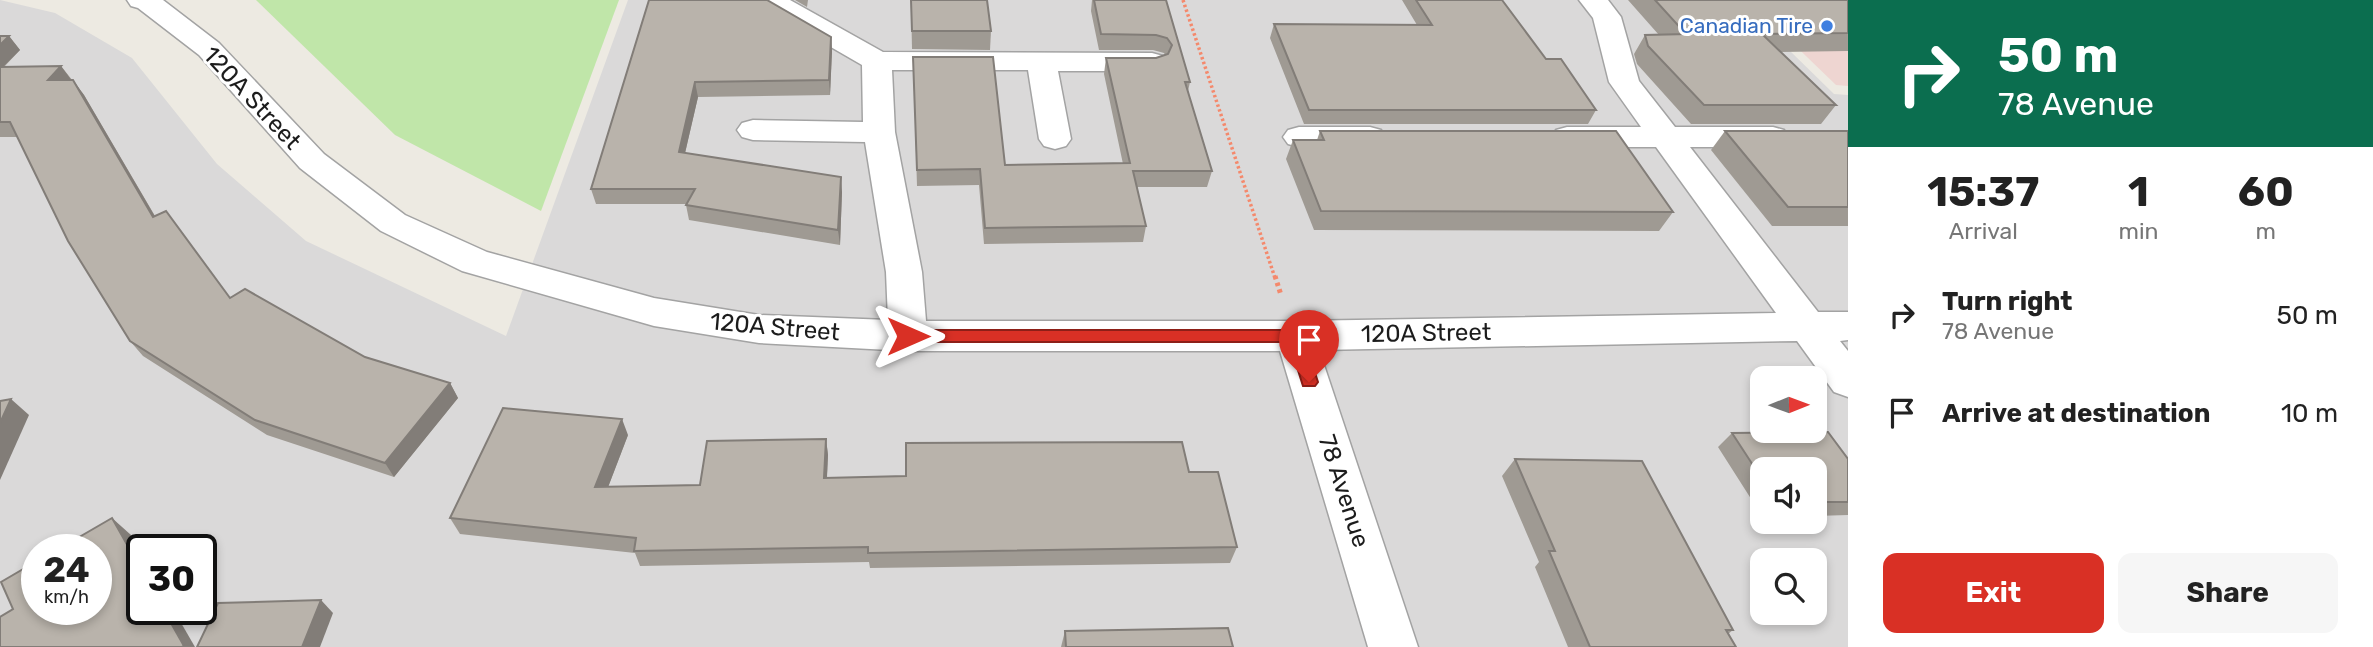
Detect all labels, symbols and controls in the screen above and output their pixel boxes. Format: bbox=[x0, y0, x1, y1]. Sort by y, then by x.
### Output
place label: Canadian Tire bbox=[1680, 13, 1813, 38]
marker: Canadian Tire bbox=[1819, 18, 1835, 34]
text: 50 m bbox=[1998, 26, 2118, 84]
icon: right bbox=[1883, 28, 1974, 119]
street label: 120A Street bbox=[197, 41, 307, 155]
text: 78 Avenue bbox=[1998, 85, 2154, 123]
text: 15:37 bbox=[1927, 167, 2039, 217]
text: 1 bbox=[2128, 167, 2149, 217]
text: 60 bbox=[2238, 167, 2294, 217]
text: Arrival bbox=[1949, 217, 2018, 245]
text: min bbox=[2119, 217, 2159, 245]
text: m bbox=[2256, 217, 2276, 245]
text: Turn right bbox=[1942, 286, 2072, 317]
icon: right bbox=[1883, 296, 1921, 334]
position arrow bbox=[871, 299, 945, 373]
text: 50 m bbox=[2277, 300, 2338, 331]
street label: 120A Street bbox=[709, 307, 841, 347]
pin bbox=[1279, 310, 1339, 382]
text: 78 Avenue bbox=[1942, 317, 2054, 345]
street label: 120A Street bbox=[1361, 318, 1491, 348]
icon: arrive bbox=[1290, 321, 1328, 359]
north arrow bbox=[1750, 366, 1827, 443]
map controls bbox=[1750, 366, 1827, 625]
icon: arrive bbox=[1883, 394, 1921, 432]
text: Arrive at destination bbox=[1942, 398, 2210, 429]
text: 10 m bbox=[2281, 398, 2338, 429]
street label: 78 Avenue bbox=[1313, 431, 1375, 551]
button: sound bbox=[1750, 457, 1827, 534]
speed limit sign: 30 bbox=[126, 534, 217, 625]
button: search bbox=[1750, 548, 1827, 625]
text: 24 bbox=[43, 549, 90, 591]
button: Exit bbox=[1883, 553, 2104, 633]
button: Share bbox=[2118, 553, 2338, 633]
text: km/h bbox=[44, 586, 89, 608]

